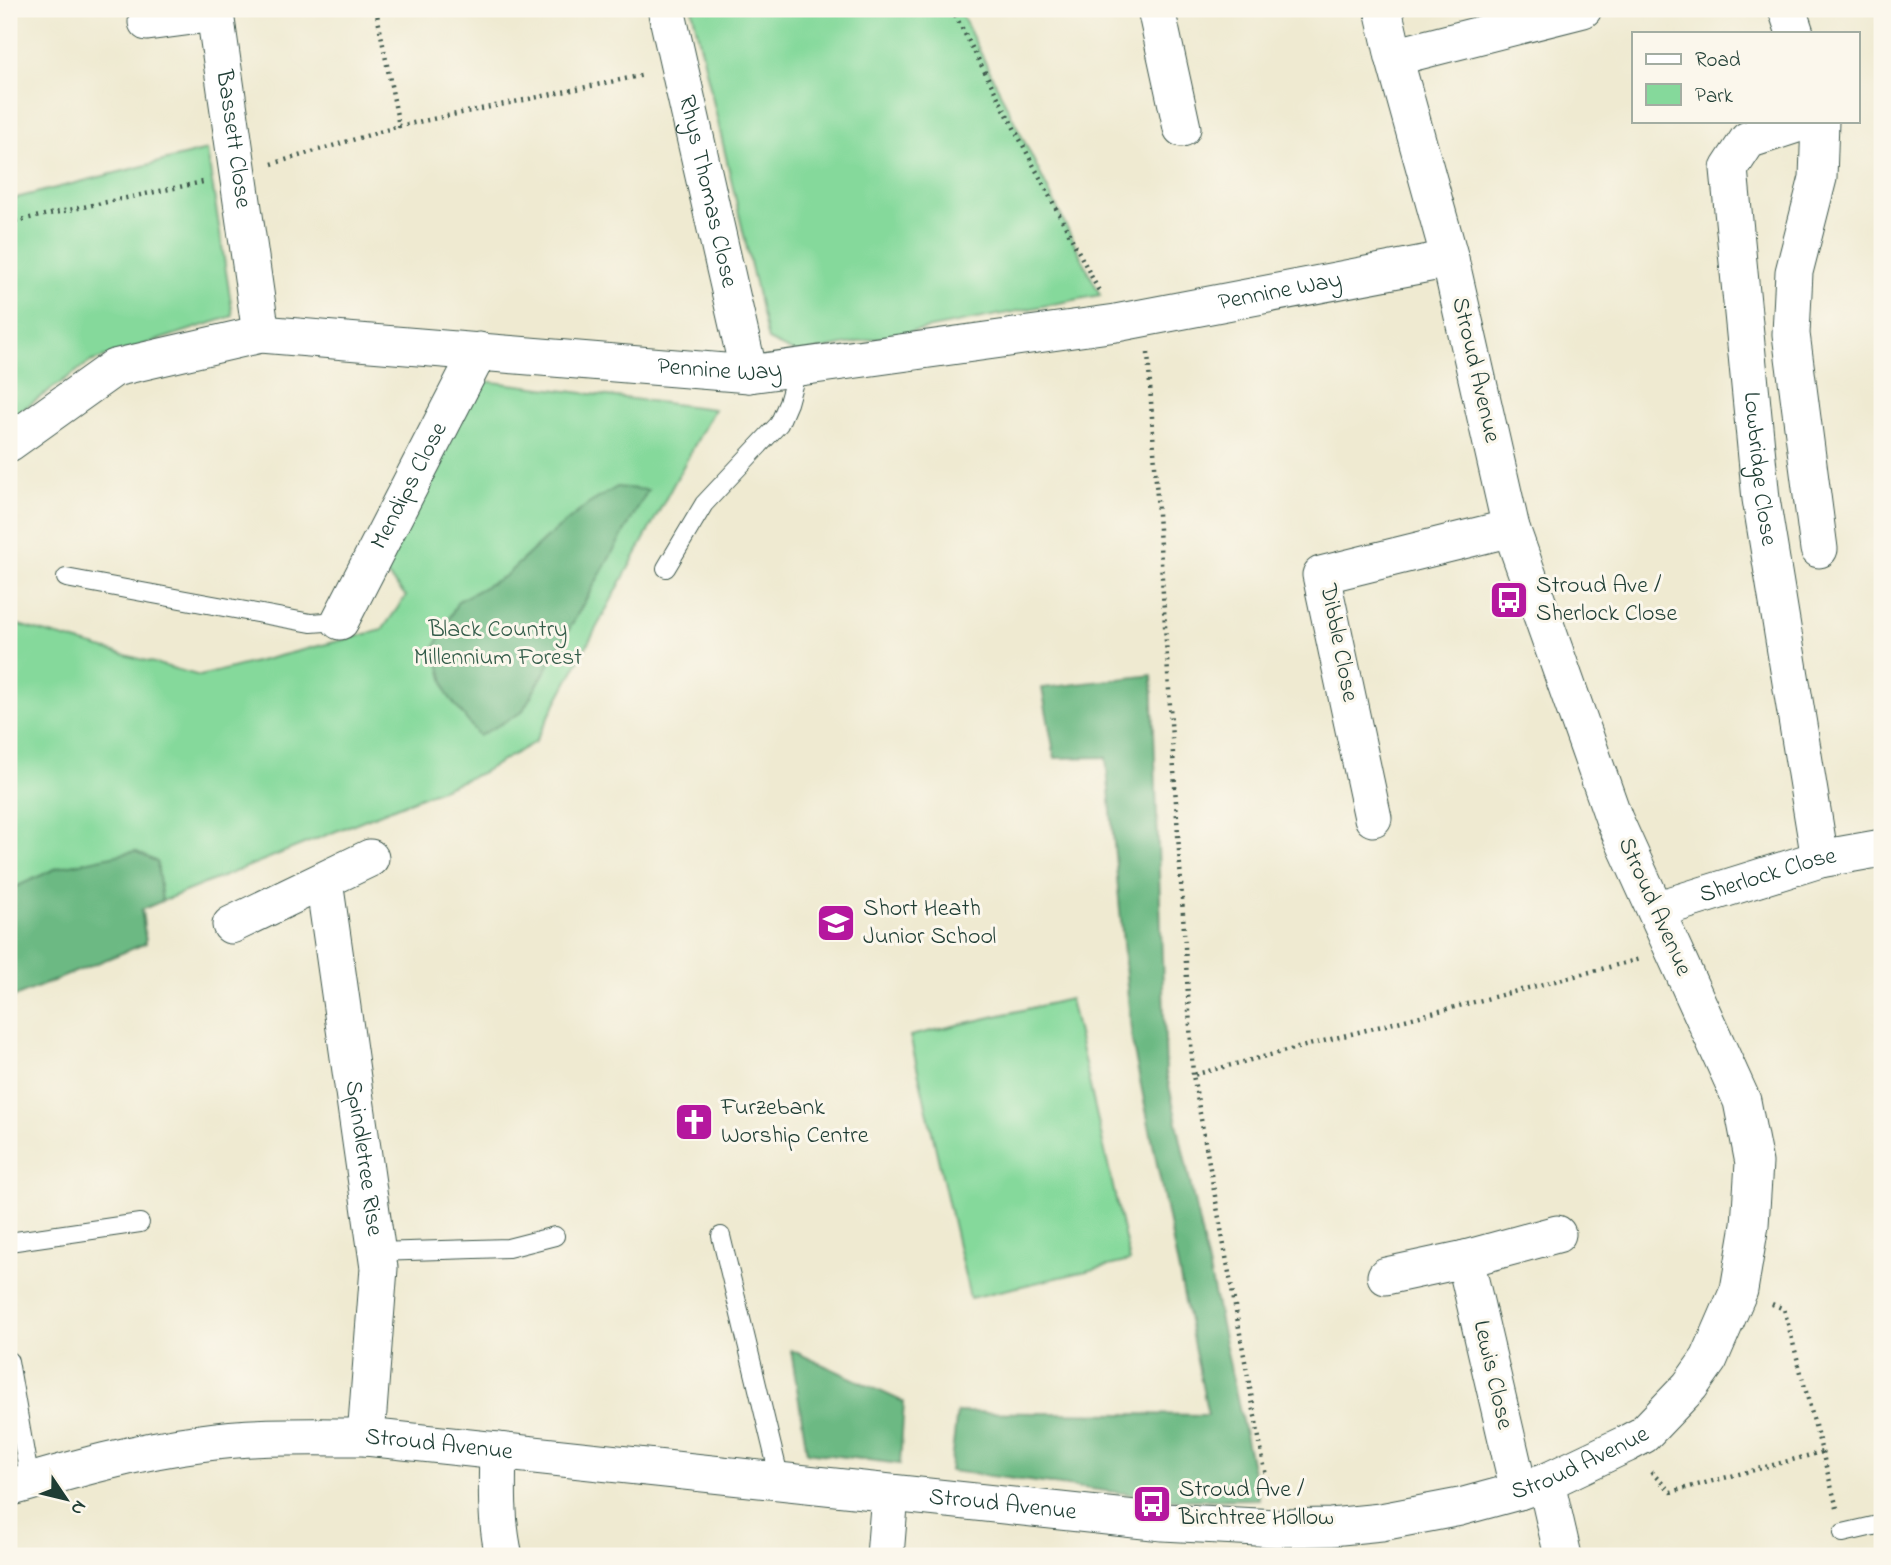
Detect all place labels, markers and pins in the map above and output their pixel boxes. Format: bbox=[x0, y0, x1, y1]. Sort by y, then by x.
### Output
place label: Stroud Ave / Sherlock Close bbox=[1536, 569, 1678, 632]
bus stop icon: Stroud Ave / Sherlock Close bbox=[1488, 579, 1530, 621]
place label: Short Heath Junior School bbox=[863, 892, 996, 955]
school or university icon: Short Heath Junior School bbox=[815, 902, 857, 944]
place label: Furzebank Worship Centre bbox=[720, 1091, 869, 1154]
church icon: Furzebank Worship Centre bbox=[673, 1101, 715, 1143]
place label: Stroud Ave / Birchtree Hollow bbox=[1178, 1473, 1334, 1536]
bus stop icon: Stroud Ave / Birchtree Hollow bbox=[1131, 1483, 1173, 1525]

